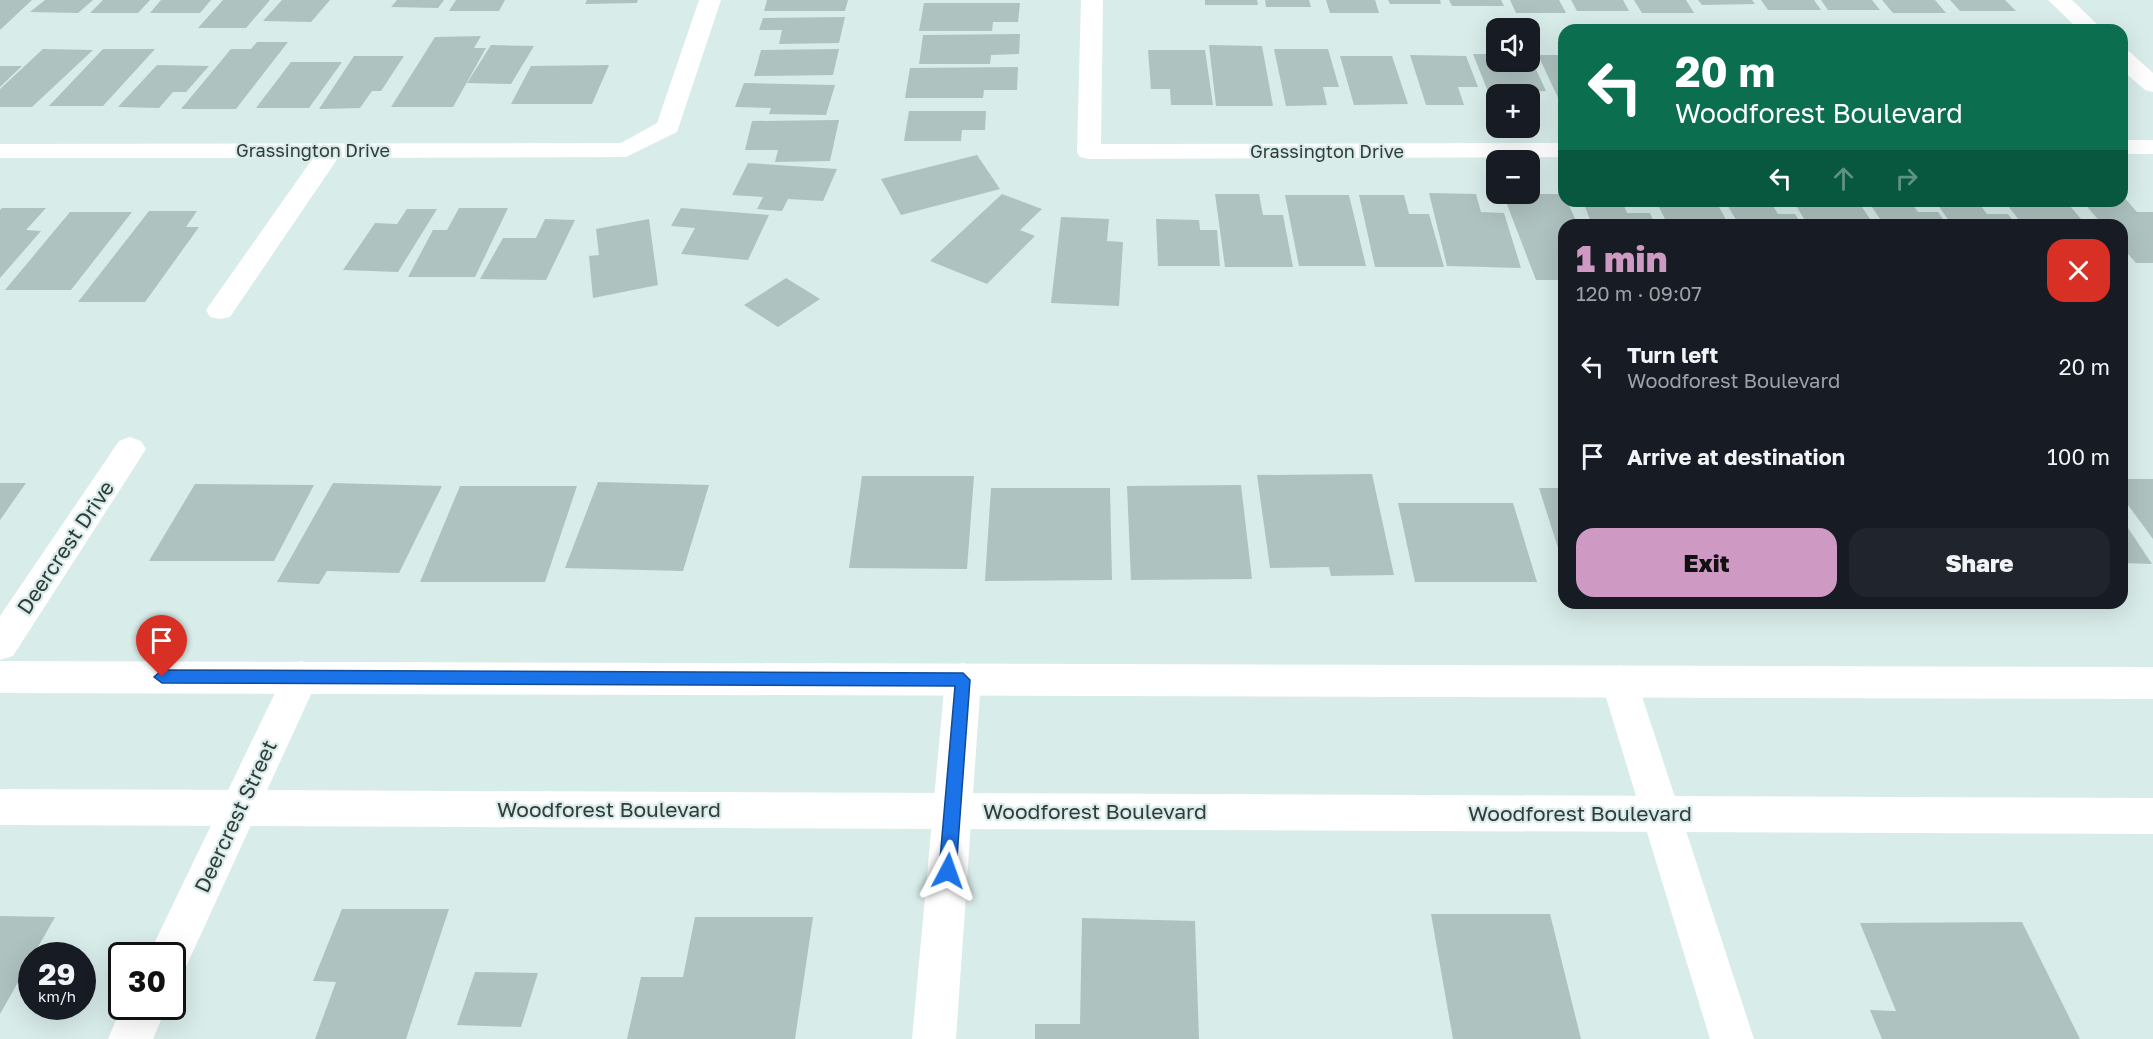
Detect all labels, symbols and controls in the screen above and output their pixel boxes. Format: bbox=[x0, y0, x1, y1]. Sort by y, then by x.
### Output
map controls bbox=[1486, 18, 1540, 204]
button: sound bbox=[1486, 18, 1540, 72]
text: 20 m bbox=[1675, 46, 1775, 96]
icon: left bbox=[1576, 48, 1654, 126]
button: + bbox=[1486, 84, 1540, 138]
text: Woodforest Boulevard bbox=[1675, 97, 1963, 129]
street label: Grassington Drive bbox=[236, 139, 390, 161]
street label: Grassington Drive bbox=[1250, 140, 1404, 162]
button: − bbox=[1486, 150, 1540, 204]
icon: left bbox=[1764, 162, 1797, 195]
icon: ahead bbox=[1827, 162, 1860, 195]
icon: right bbox=[1890, 162, 1923, 195]
text: 1 min bbox=[1576, 237, 1667, 280]
button: close bbox=[2047, 239, 2110, 302]
text: 120 m · 09:07 bbox=[1576, 281, 1702, 305]
text: Turn left bbox=[1627, 341, 1718, 368]
icon: left bbox=[1576, 350, 1609, 383]
text: 20 m bbox=[2059, 353, 2110, 380]
text: Woodforest Boulevard bbox=[1627, 368, 1840, 392]
icon: arrive bbox=[1576, 440, 1609, 473]
text: Arrive at destination bbox=[1627, 443, 1845, 470]
text: 100 m bbox=[2047, 443, 2110, 470]
street label: Deercrest Drive bbox=[11, 475, 119, 619]
button: Exit bbox=[1576, 528, 1837, 597]
button: Share bbox=[1849, 528, 2110, 597]
pin bbox=[136, 615, 187, 677]
icon: arrive bbox=[145, 624, 178, 657]
street label: Deercrest Street bbox=[188, 735, 282, 897]
street label: Woodforest Boulevard bbox=[497, 796, 721, 822]
street label: Woodforest Boulevard bbox=[983, 798, 1207, 824]
street label: Woodforest Boulevard bbox=[1468, 800, 1692, 826]
position arrow bbox=[916, 839, 980, 903]
speed limit sign: 30 bbox=[108, 942, 186, 1020]
text: 29 bbox=[38, 956, 76, 992]
text: km/h bbox=[38, 987, 76, 1005]

